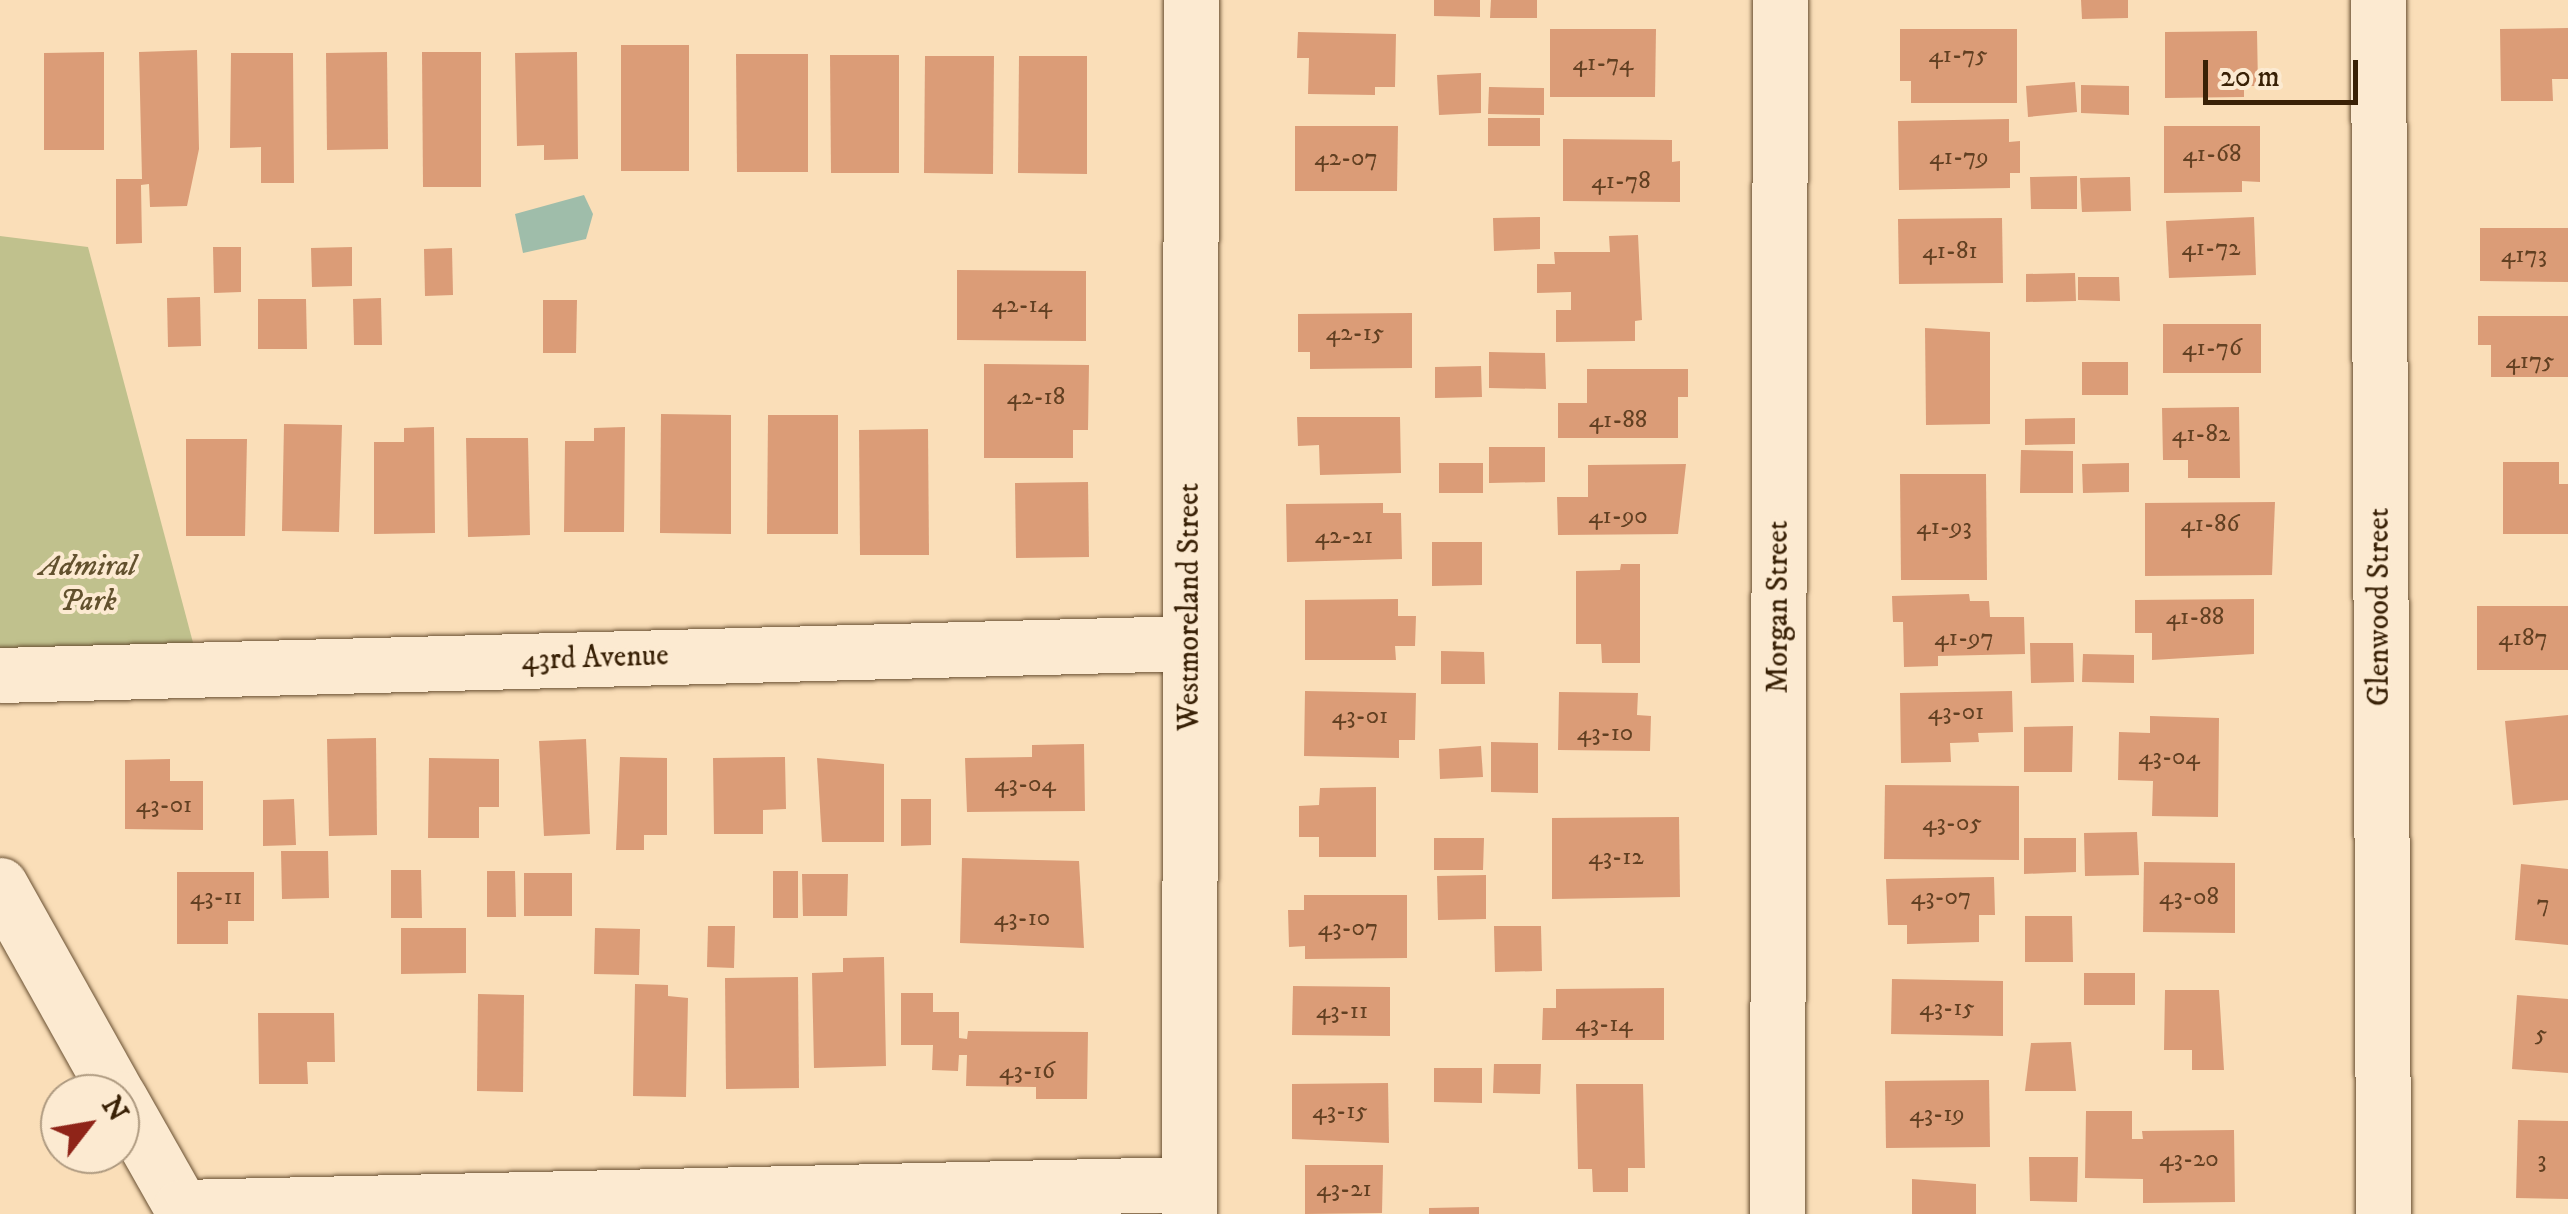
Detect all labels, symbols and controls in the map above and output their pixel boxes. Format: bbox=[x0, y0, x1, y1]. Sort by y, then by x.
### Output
house number: 41-75 bbox=[1928, 40, 1988, 70]
scale bar bbox=[2208, 40, 2363, 102]
house number: 41-74 bbox=[1573, 48, 1633, 78]
text: 20 m bbox=[2220, 59, 2280, 96]
house number: 41-68 bbox=[2182, 139, 2242, 169]
house number: 41-79 bbox=[1929, 142, 1989, 172]
house number: 42-07 bbox=[1314, 143, 1378, 173]
house number: 41-78 bbox=[1591, 166, 1651, 196]
house number: 41-72 bbox=[2181, 233, 2241, 263]
house number: 41-81 bbox=[1922, 236, 1978, 266]
house number: 4173 bbox=[2501, 240, 2547, 270]
house number: 42-14 bbox=[992, 290, 1052, 320]
house number: 42-15 bbox=[1326, 318, 1384, 348]
house number: 41-76 bbox=[2182, 333, 2242, 363]
house number: 4175 bbox=[2505, 346, 2555, 376]
house number: 42-18 bbox=[1007, 382, 1065, 412]
house number: 41-88 bbox=[1589, 405, 1647, 435]
house number: 41-82 bbox=[2172, 419, 2230, 449]
street label: Westmoreland Street bbox=[1172, 483, 1208, 731]
house number: 41-90 bbox=[1588, 501, 1648, 531]
street label: Glenwood Street bbox=[2362, 508, 2398, 706]
house number: 41-86 bbox=[2180, 509, 2240, 539]
house number: 41-93 bbox=[1916, 512, 1972, 542]
street label: Morgan Street bbox=[1761, 520, 1797, 694]
house number: 42-21 bbox=[1315, 521, 1373, 551]
park label: Admiral Park bbox=[40, 549, 136, 620]
house number: 41-88 bbox=[2166, 602, 2224, 632]
house number: 41-97 bbox=[1934, 623, 1994, 653]
house number: 4187 bbox=[2498, 623, 2548, 653]
street label: 43rd Avenue bbox=[521, 638, 669, 680]
house number: 43-01 bbox=[1928, 697, 1984, 727]
house number: 43-01 bbox=[1332, 701, 1388, 731]
house number: 43-10 bbox=[1577, 718, 1633, 748]
house number: 43-04 bbox=[2138, 742, 2200, 772]
house number: 43-04 bbox=[994, 769, 1056, 799]
house number: 43-01 bbox=[136, 790, 192, 820]
house number: 43-05 bbox=[1922, 808, 1982, 838]
house number: 43-12 bbox=[1588, 842, 1644, 872]
house number: 43-11 bbox=[190, 882, 242, 912]
house number: 43-07 bbox=[1911, 882, 1971, 912]
house number: 43-08 bbox=[2159, 882, 2219, 912]
house number: 7 bbox=[2536, 889, 2550, 919]
house number: 43-10 bbox=[994, 903, 1050, 933]
house number: 43-07 bbox=[1318, 913, 1378, 943]
house number: 43-15 bbox=[1919, 993, 1975, 1023]
house number: 43-11 bbox=[1316, 996, 1368, 1026]
house number: 43-14 bbox=[1575, 1009, 1633, 1039]
house number: 5 bbox=[2535, 1019, 2547, 1049]
house number: 43-16 bbox=[999, 1056, 1055, 1086]
north arrow bbox=[40, 1074, 140, 1174]
text: N bbox=[94, 1090, 135, 1128]
house number: 43-15 bbox=[1312, 1096, 1368, 1126]
house number: 43-19 bbox=[1909, 1099, 1965, 1129]
house number: 43-20 bbox=[2159, 1144, 2219, 1174]
house number: 3 bbox=[2537, 1145, 2547, 1175]
house number: 43-21 bbox=[1316, 1174, 1372, 1204]

